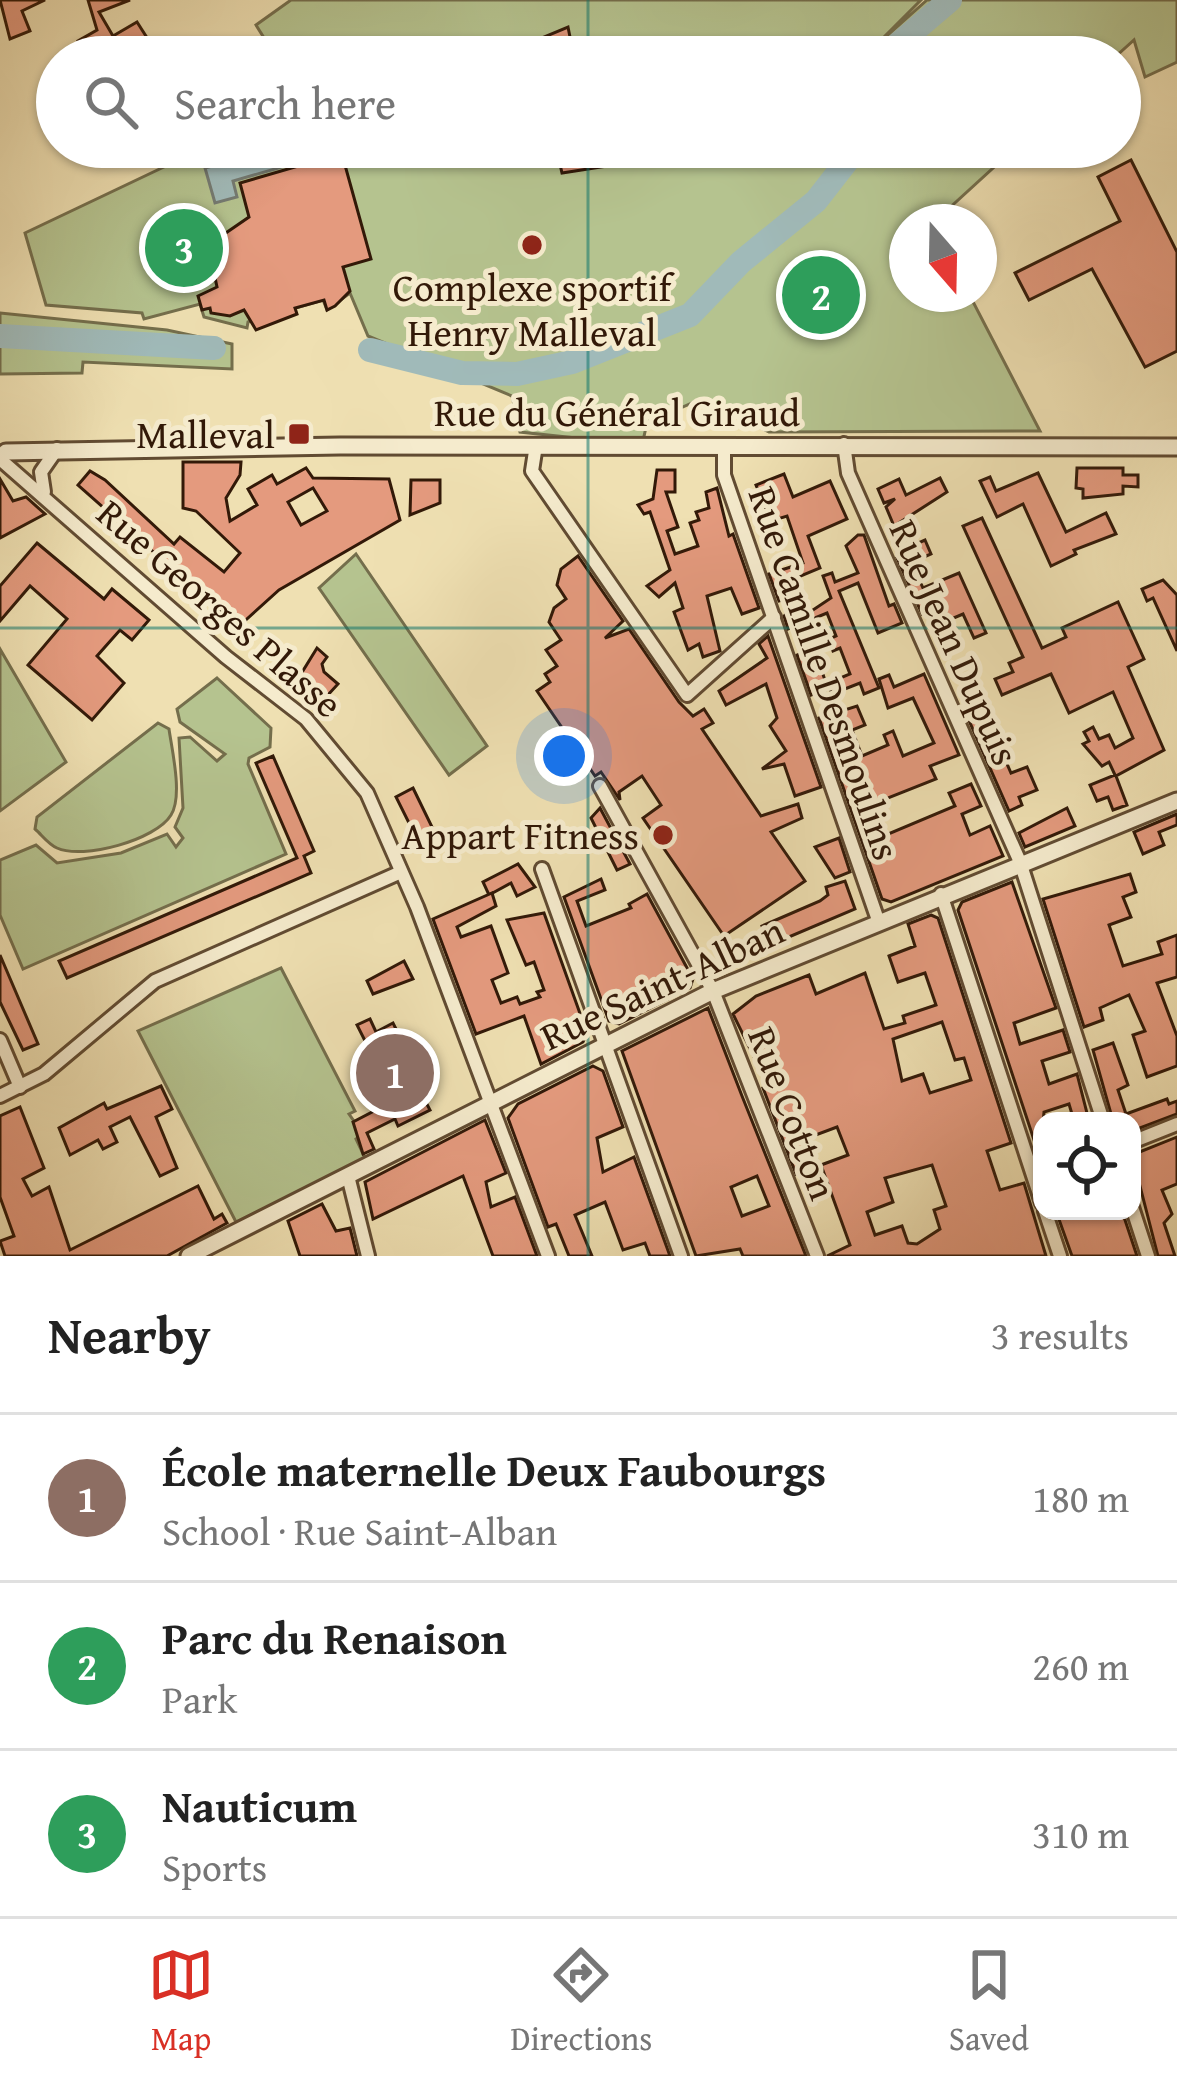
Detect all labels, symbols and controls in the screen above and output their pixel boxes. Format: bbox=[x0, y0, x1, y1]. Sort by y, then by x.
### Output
search box bbox=[36, 36, 1141, 168]
icon: search bbox=[78, 69, 144, 135]
text: Search here bbox=[174, 70, 396, 135]
pin: 3 bbox=[145, 203, 223, 293]
north arrow bbox=[889, 204, 997, 312]
marker: Complexe sportif Henry Malleval bbox=[519, 232, 545, 258]
pin: 2 bbox=[782, 250, 860, 340]
place label: Complexe sportif Henry Malleval bbox=[393, 258, 676, 360]
street label: Rue du Général Giraud bbox=[434, 383, 800, 440]
place label: Malleval bbox=[136, 405, 275, 462]
marker: Malleval bbox=[286, 421, 312, 447]
street label: Rue Camille Desmoulins bbox=[735, 479, 916, 867]
street label: Rue Georges Plasse bbox=[85, 485, 356, 731]
street label: Rue Jean Dupuis bbox=[876, 510, 1035, 774]
your location bbox=[534, 726, 594, 786]
place label: Appart Fitness bbox=[401, 806, 639, 863]
marker: Appart Fitness bbox=[650, 822, 676, 848]
street label: Rue Saint-Alban bbox=[531, 901, 793, 1064]
street label: Rue Cotton bbox=[734, 1018, 853, 1208]
pin: 1 bbox=[356, 1028, 434, 1118]
map controls bbox=[1033, 1112, 1141, 1220]
button: locate bbox=[1033, 1112, 1141, 1220]
text: Nearby bbox=[48, 1297, 211, 1372]
text: 3 results bbox=[991, 1306, 1129, 1363]
text: École maternelle Deux Faubourgs bbox=[162, 1437, 826, 1502]
text: 1 bbox=[77, 1469, 97, 1526]
text: 180 m bbox=[1032, 1469, 1129, 1526]
text: School · Rue Saint-Alban bbox=[162, 1502, 557, 1559]
text: Parc du Renaison bbox=[162, 1605, 507, 1670]
text: 2 bbox=[77, 1637, 97, 1694]
text: 260 m bbox=[1032, 1637, 1129, 1694]
text: Park bbox=[162, 1670, 237, 1727]
text: Nauticum bbox=[162, 1773, 357, 1838]
text: 3 bbox=[77, 1805, 97, 1862]
text: 310 m bbox=[1032, 1805, 1129, 1862]
text: Sports bbox=[162, 1838, 267, 1895]
tab: Map bbox=[148, 1942, 214, 2062]
tab: Directions bbox=[511, 1942, 652, 2062]
tab: Saved bbox=[949, 1942, 1029, 2062]

